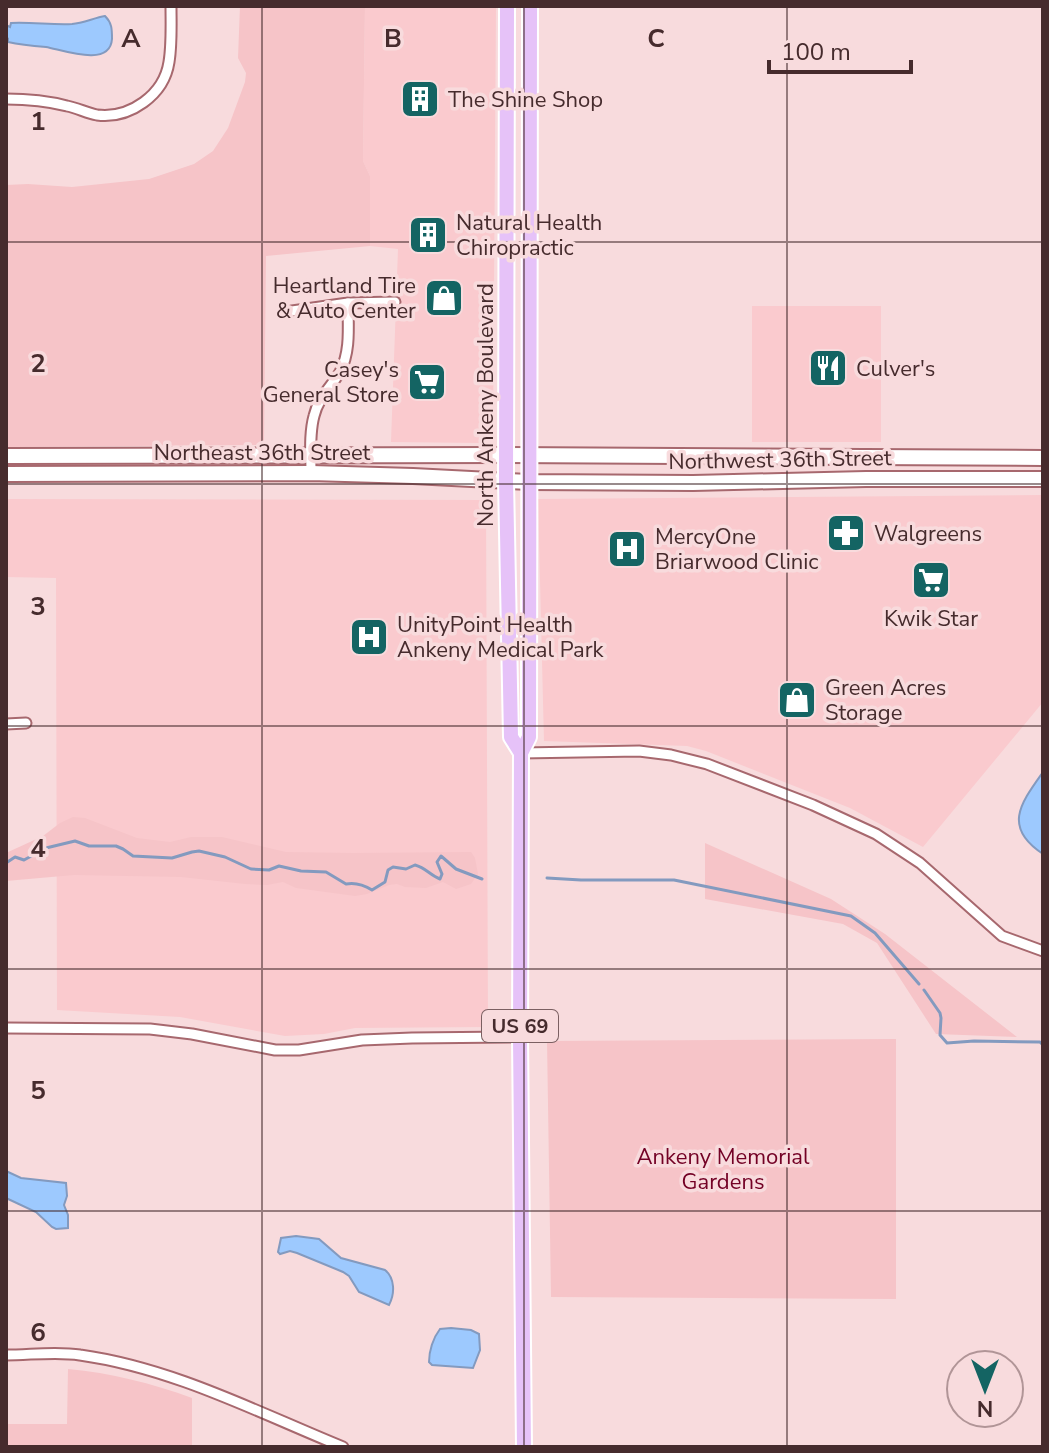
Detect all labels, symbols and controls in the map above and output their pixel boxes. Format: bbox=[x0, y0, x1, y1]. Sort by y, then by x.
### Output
text: A bbox=[121, 21, 141, 56]
text: B bbox=[384, 21, 402, 56]
text: C bbox=[647, 21, 665, 56]
scale bar bbox=[769, 24, 911, 74]
text: 100 m bbox=[781, 36, 851, 68]
building icon: The Shine Shop bbox=[399, 78, 441, 120]
place label: The Shine Shop bbox=[448, 85, 603, 115]
text: 1 bbox=[30, 104, 46, 139]
place label: Natural Health Chiropractic bbox=[456, 208, 602, 263]
building icon: Natural Health Chiropractic bbox=[407, 214, 449, 256]
place label: Heartland Tire & Auto Center bbox=[273, 271, 416, 326]
shop icon: Heartland Tire & Auto Center bbox=[423, 277, 465, 319]
street label: North Ankeny Boulevard bbox=[471, 283, 501, 527]
text: 2 bbox=[30, 346, 46, 381]
restaurant icon: Culver's bbox=[807, 347, 849, 389]
place label: Culver's bbox=[856, 354, 935, 384]
place label: Casey's General Store bbox=[263, 355, 399, 410]
supermarket icon: Casey's General Store bbox=[406, 361, 448, 403]
street label: Northeast 36th Street bbox=[154, 438, 371, 468]
street label: Northwest 36th Street bbox=[668, 443, 892, 477]
pharmacy icon: Walgreens bbox=[825, 512, 867, 554]
place label: Walgreens bbox=[874, 519, 982, 549]
place label: MercyOne Briarwood Clinic bbox=[655, 522, 819, 577]
hospital icon: MercyOne Briarwood Clinic bbox=[606, 528, 648, 570]
supermarket icon: Kwik Star bbox=[910, 559, 952, 601]
text: 3 bbox=[30, 589, 46, 624]
place label: Kwik Star bbox=[884, 604, 978, 634]
place label: UnityPoint Health Ankeny Medical Park bbox=[397, 610, 605, 665]
hospital icon: UnityPoint Health Ankeny Medical Park bbox=[348, 616, 390, 658]
place label: Green Acres Storage bbox=[825, 673, 946, 728]
shop icon: Green Acres Storage bbox=[776, 679, 818, 721]
text: 4 bbox=[30, 831, 46, 866]
road number: US 69 bbox=[482, 1010, 558, 1042]
text: 5 bbox=[30, 1073, 46, 1108]
park label: Ankeny Memorial Gardens bbox=[636, 1142, 810, 1197]
text: 6 bbox=[30, 1315, 46, 1350]
north arrow bbox=[945, 1349, 1025, 1429]
text: N bbox=[977, 1393, 993, 1423]

